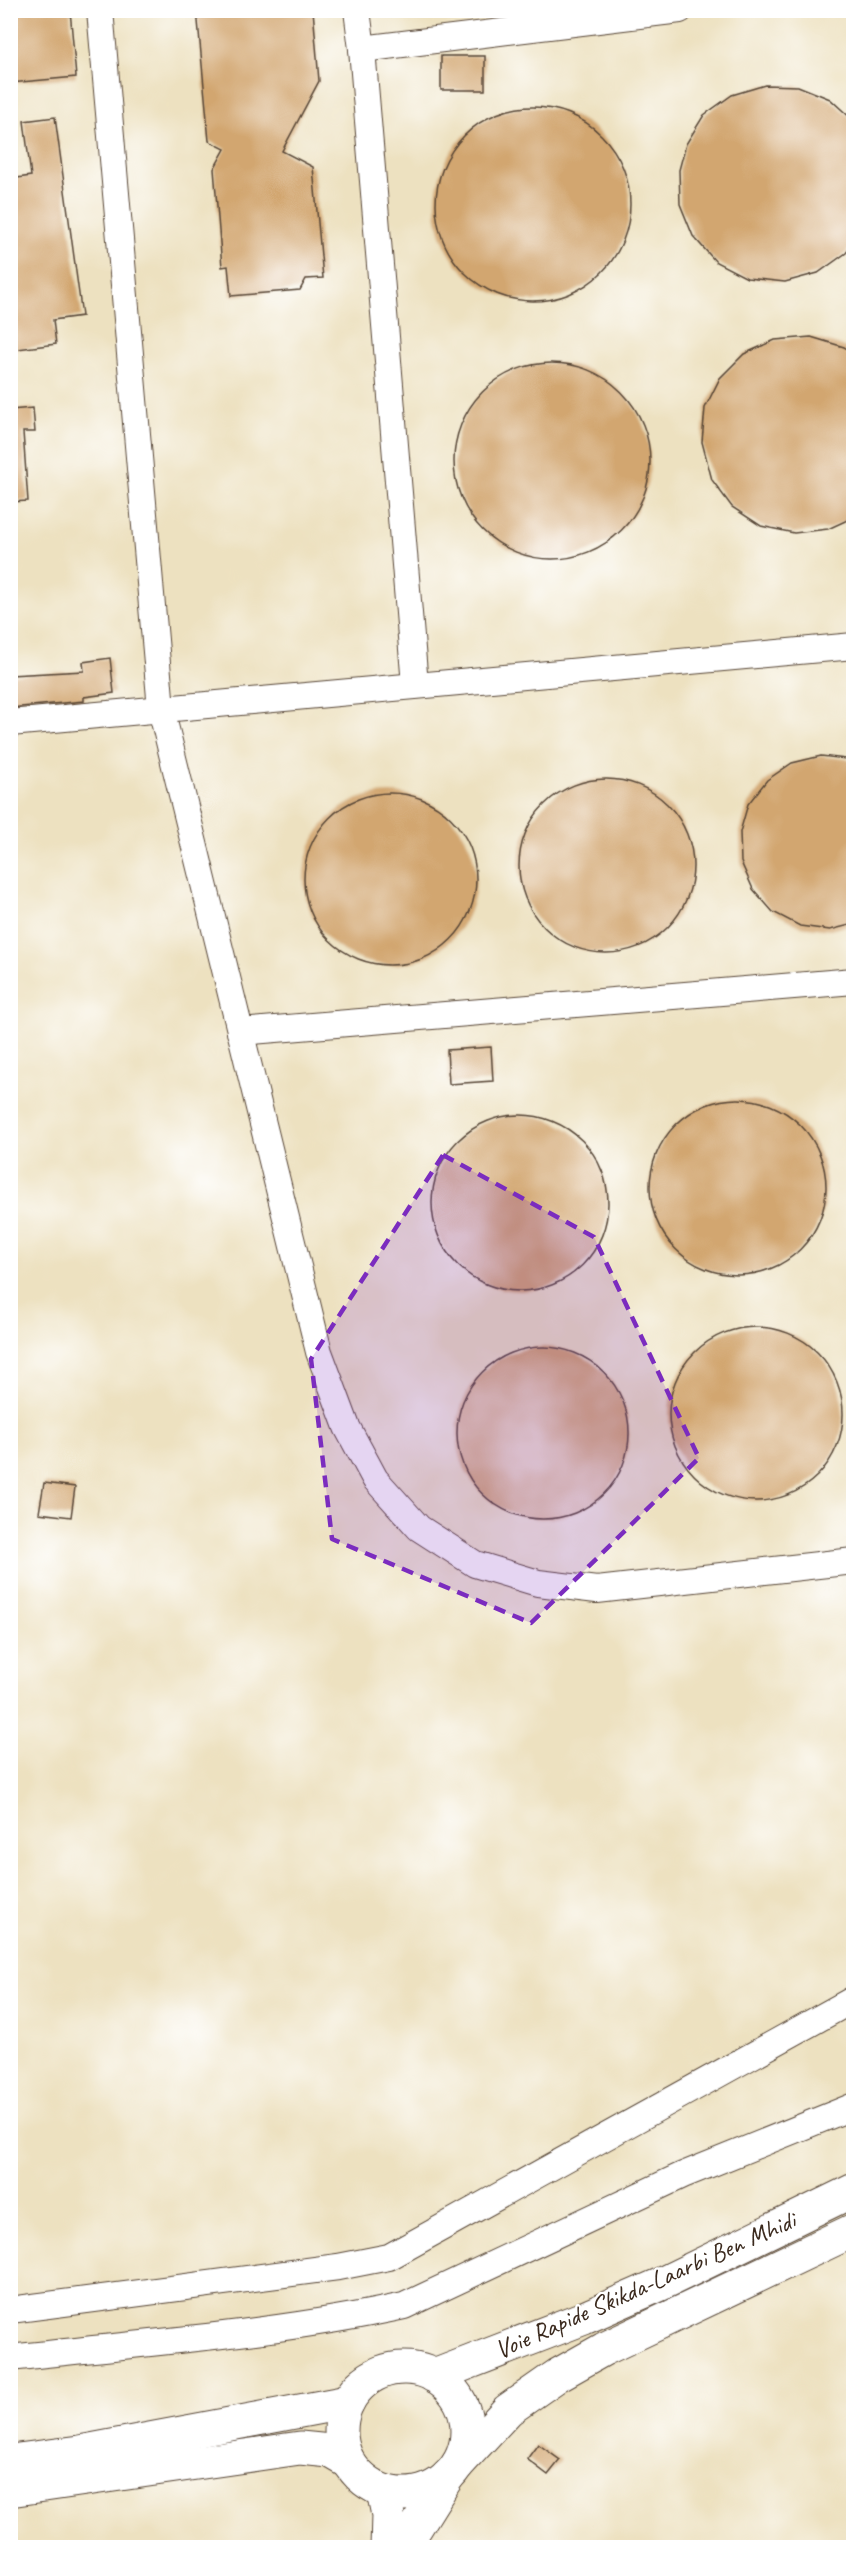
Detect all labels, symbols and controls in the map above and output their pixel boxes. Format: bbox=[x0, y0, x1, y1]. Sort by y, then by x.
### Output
street label: Voie Rapide Skikda-Laarbi Ben Mhidi bbox=[490, 2202, 803, 2366]

